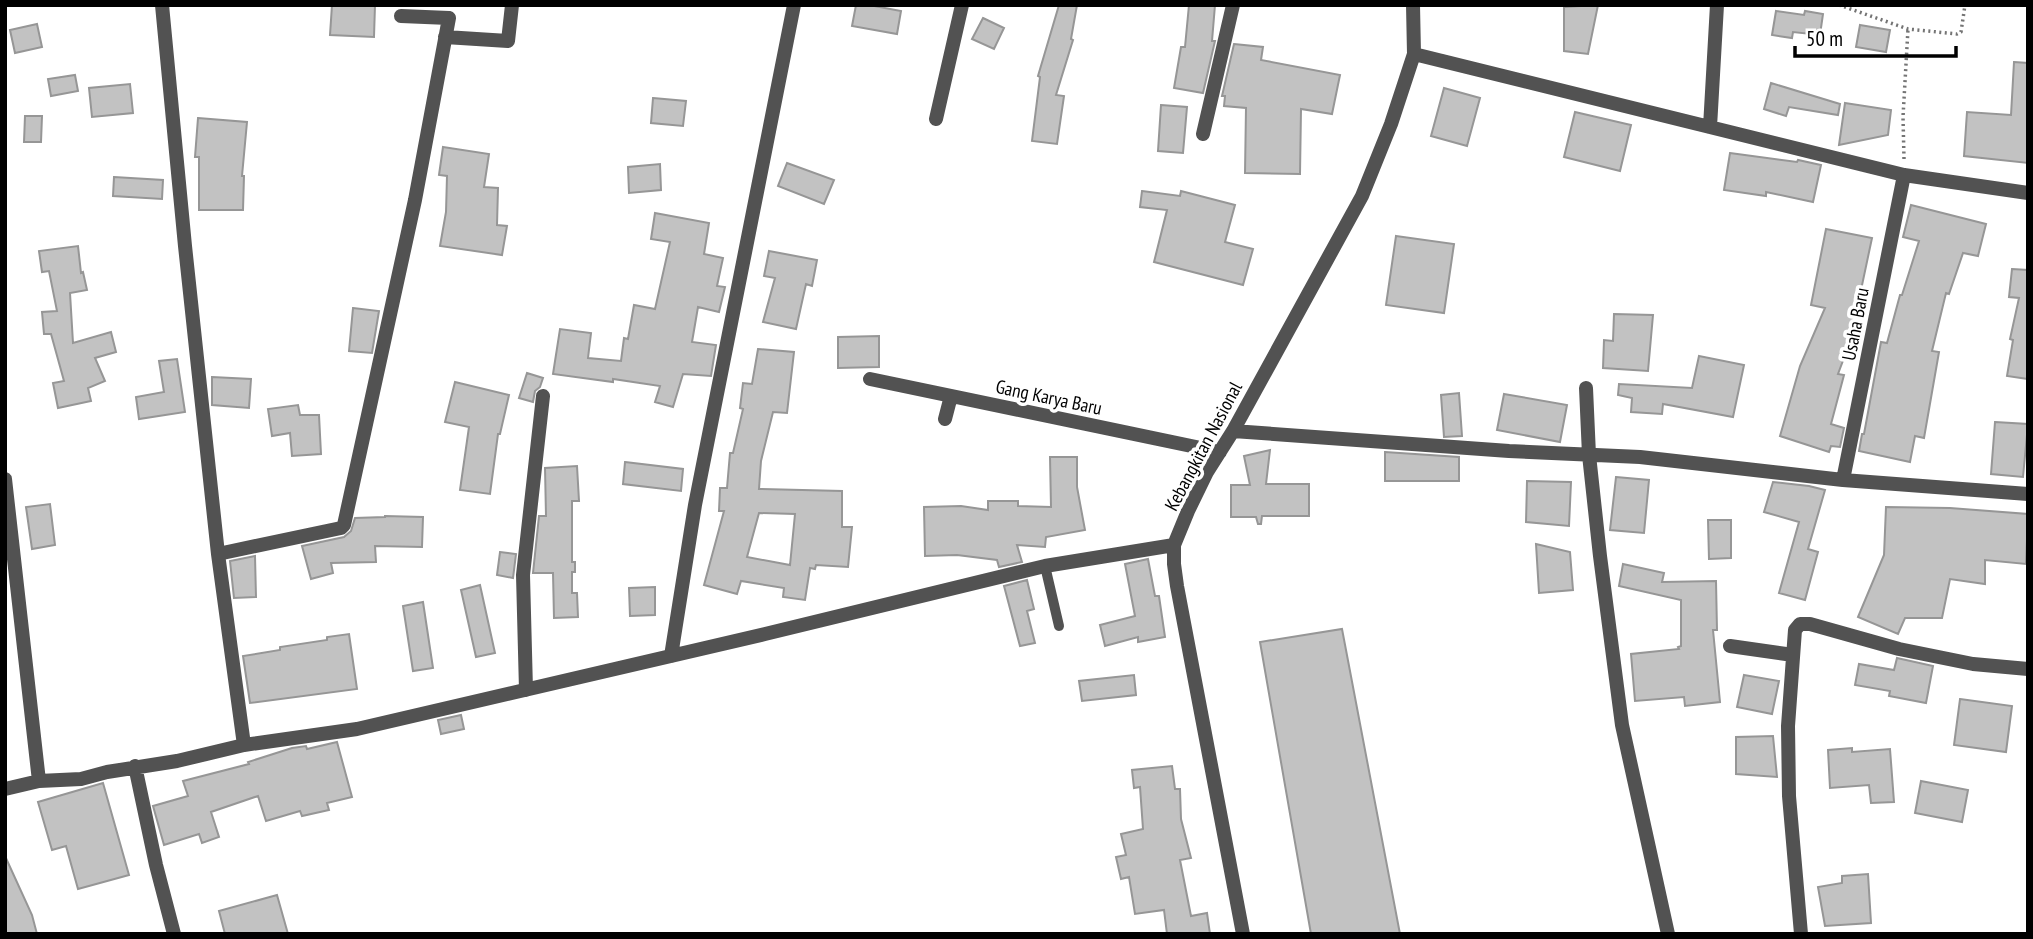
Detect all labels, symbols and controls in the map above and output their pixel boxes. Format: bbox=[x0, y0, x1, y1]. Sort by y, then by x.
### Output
scale bar bbox=[1795, 14, 1956, 58]
text: 50 m bbox=[1806, 25, 1843, 52]
street label: Usaha Baru bbox=[1836, 285, 1874, 363]
street label: Gang Karya Baru bbox=[994, 374, 1104, 420]
street label: Kebangkitan Nasional bbox=[1159, 377, 1247, 515]

